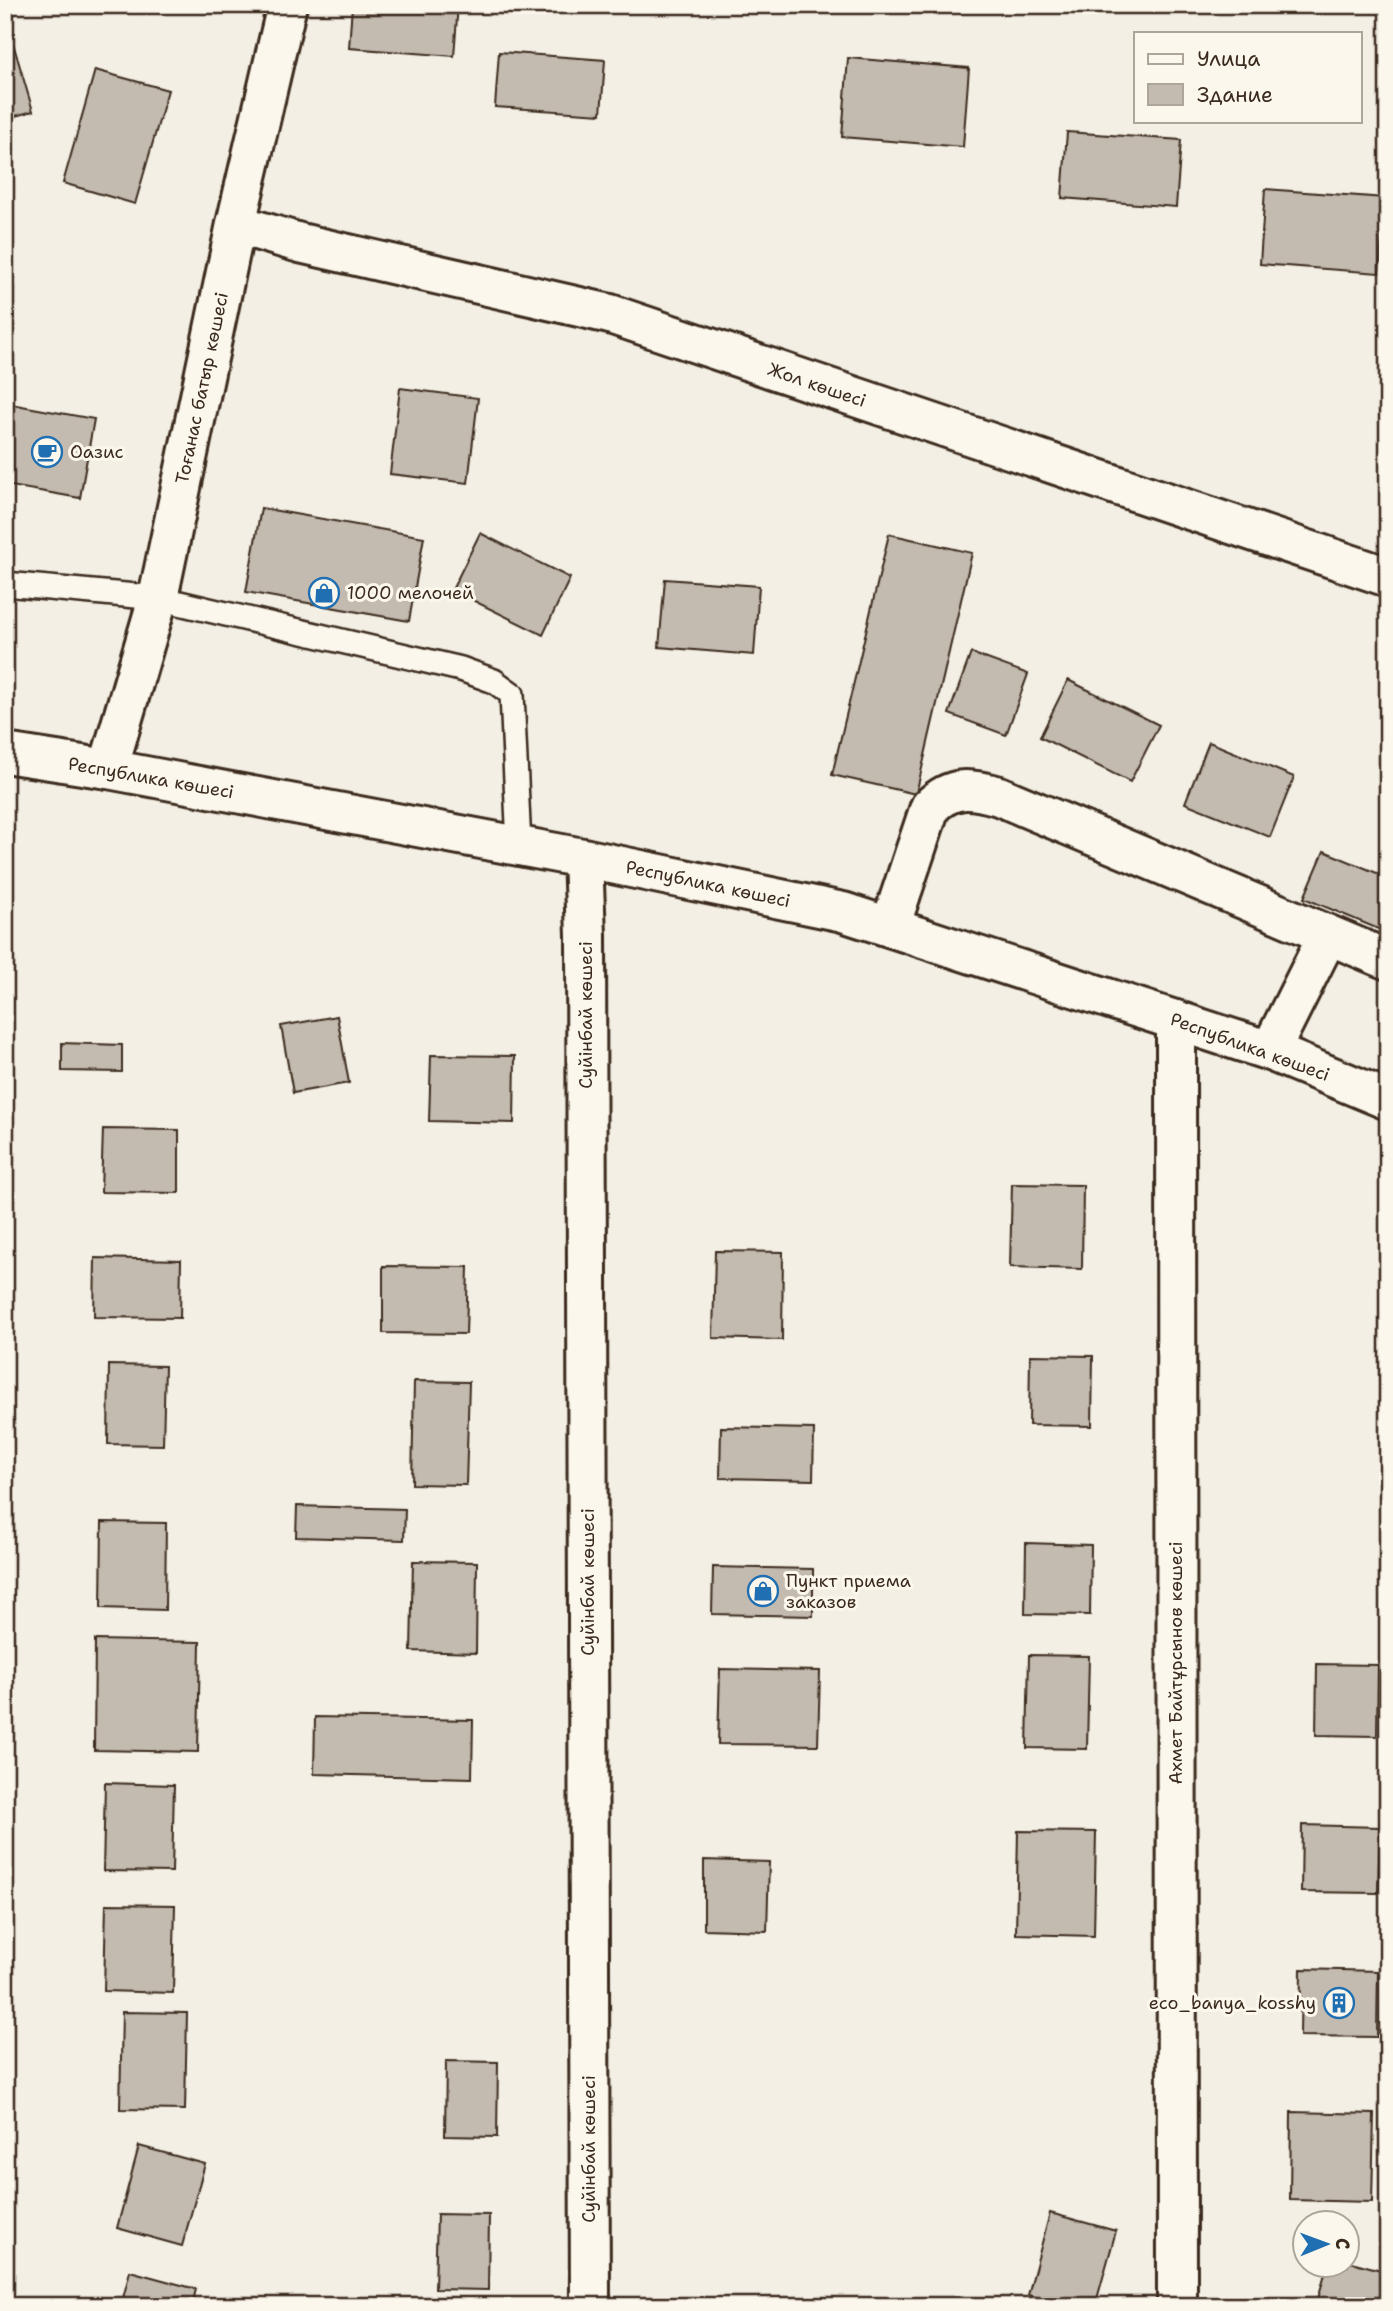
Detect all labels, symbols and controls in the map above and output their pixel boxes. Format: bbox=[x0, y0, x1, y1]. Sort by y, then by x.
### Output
legend bbox=[1134, 32, 1362, 122]
text: Улица bbox=[1197, 45, 1260, 73]
text: Здание bbox=[1197, 81, 1273, 109]
street label: Тоғанас батыр көшесі bbox=[170, 290, 234, 486]
street label: Жол көшесі bbox=[765, 357, 869, 413]
cafe icon: Оазис bbox=[30, 435, 64, 469]
place label: Оазис bbox=[70, 440, 124, 464]
shop icon: 1000 мелочей bbox=[307, 576, 341, 610]
place label: 1000 мелочей bbox=[347, 581, 474, 605]
street label: Республика көшесі bbox=[66, 752, 236, 804]
street label: Республика көшесі bbox=[623, 855, 793, 913]
street label: Суйінбай көшесі bbox=[574, 941, 598, 1089]
street label: Республика көшесі bbox=[1167, 1007, 1333, 1087]
street label: Суйінбай көшесі bbox=[576, 1508, 600, 1656]
street label: Ахмет Байтұрсынов көшесі bbox=[1164, 1541, 1188, 1785]
place label: Пункт приема заказов bbox=[786, 1569, 911, 1614]
shop icon: Пункт приема заказов bbox=[746, 1574, 780, 1608]
building icon: eco_banya_kosshy bbox=[1322, 1986, 1356, 2020]
place label: eco_banya_kosshy bbox=[1149, 1991, 1316, 2015]
street label: Суйінбай көшесі bbox=[577, 2075, 601, 2223]
north arrow bbox=[1292, 2210, 1362, 2280]
text: С bbox=[1330, 2238, 1355, 2250]

